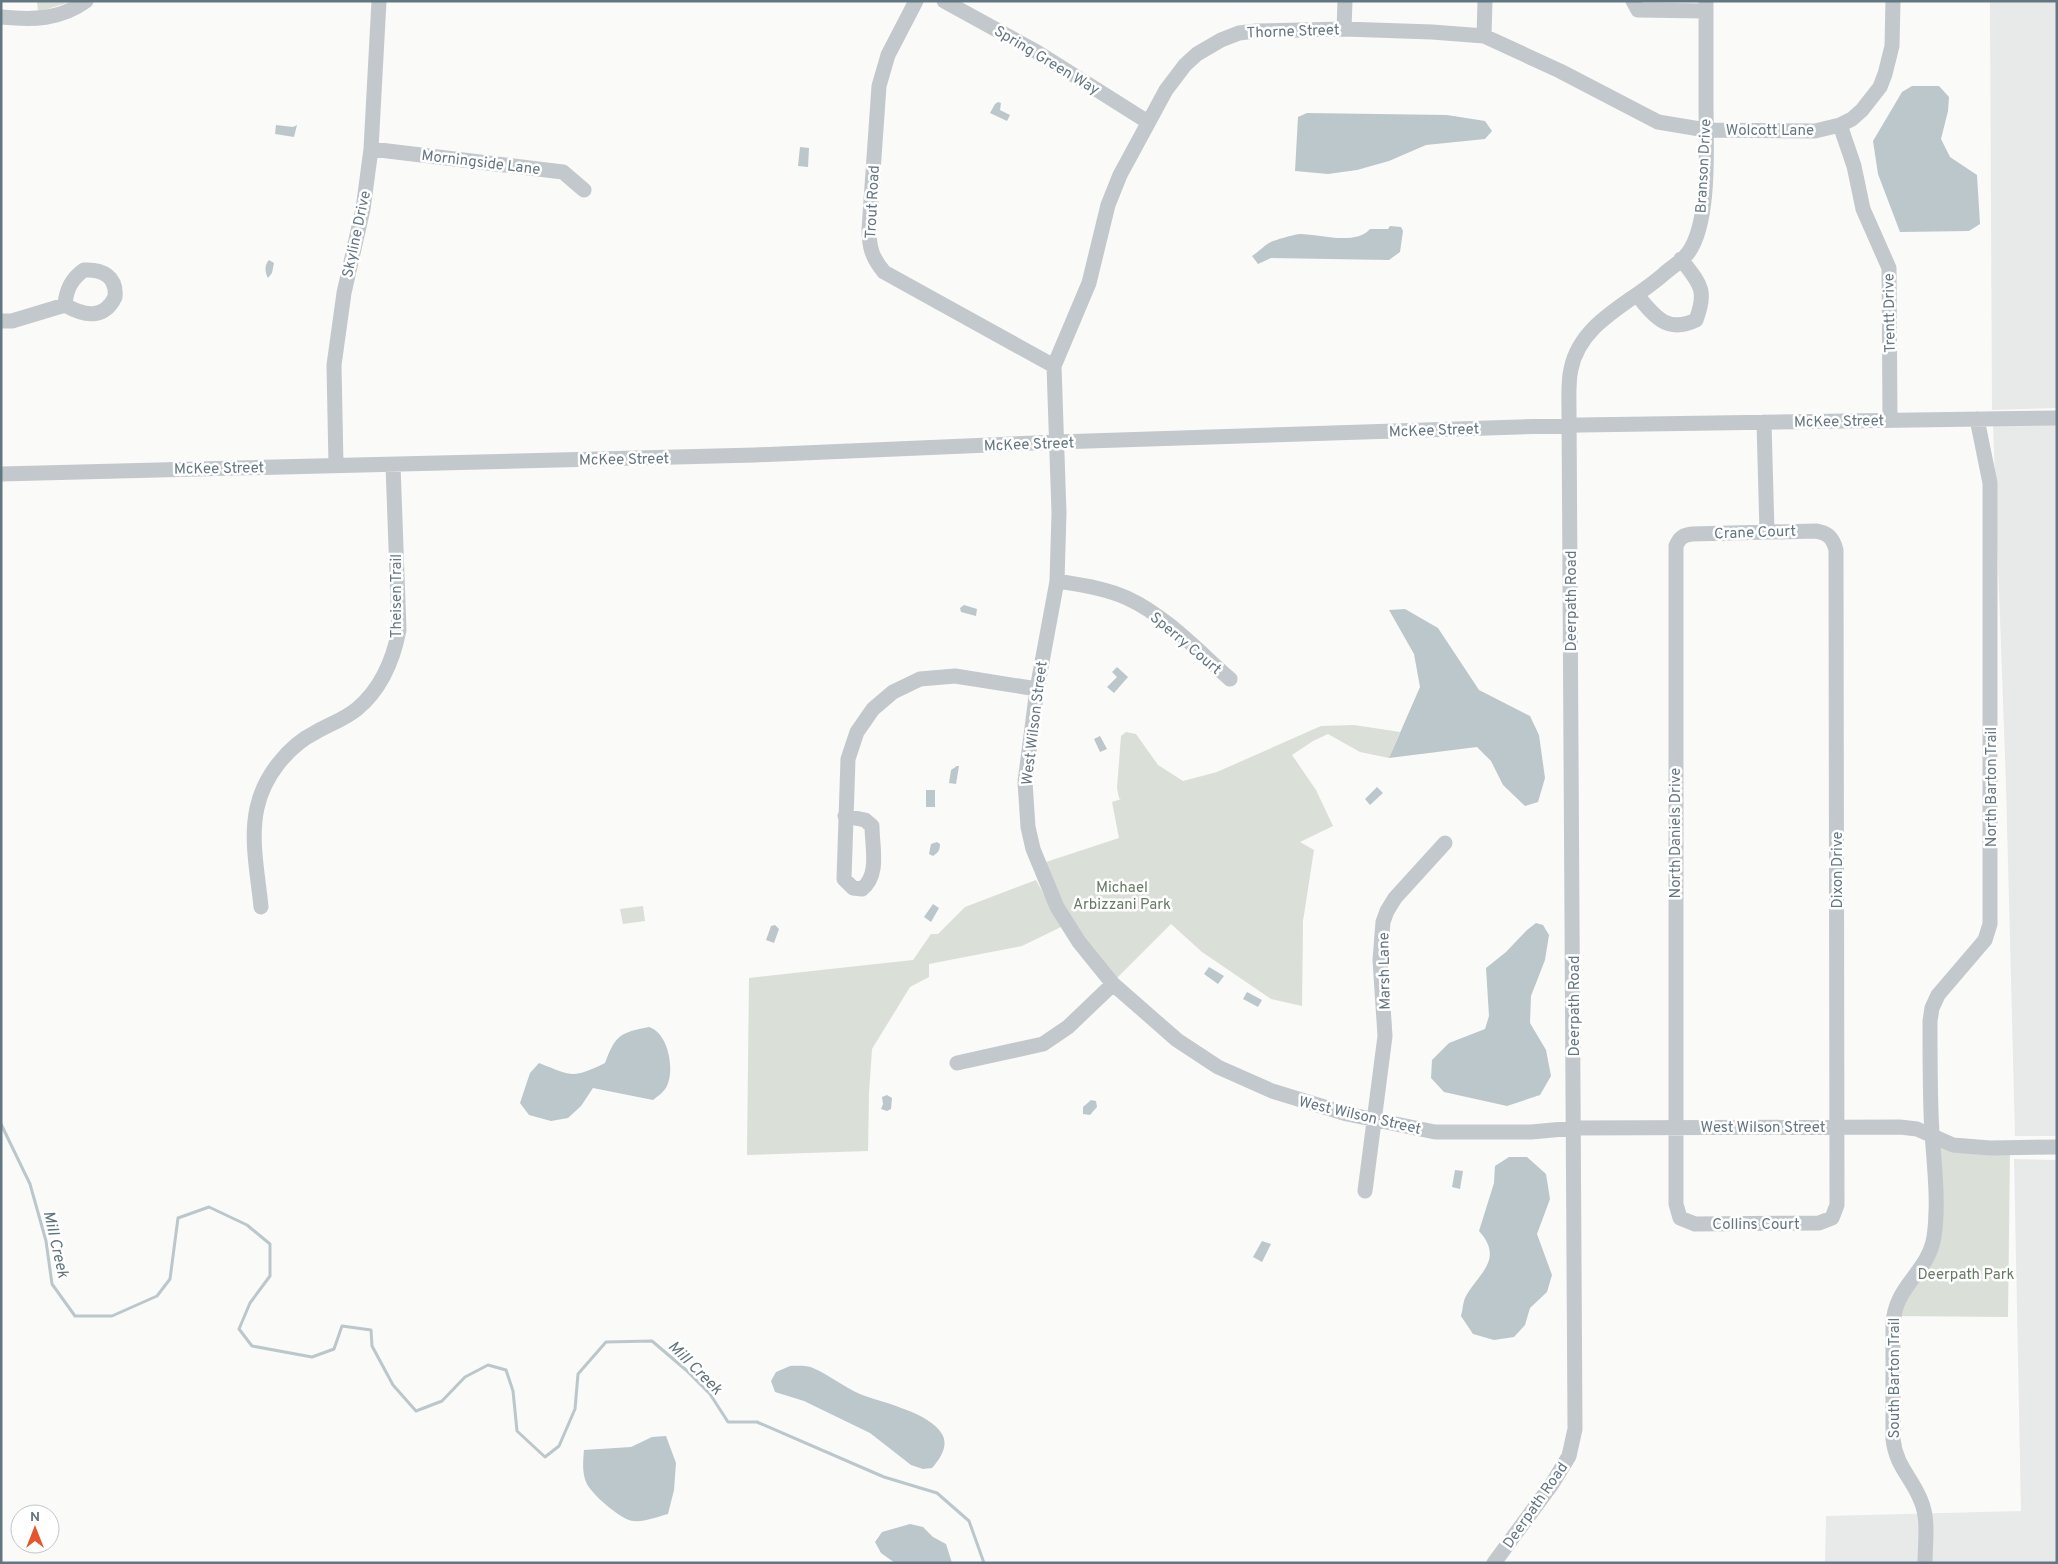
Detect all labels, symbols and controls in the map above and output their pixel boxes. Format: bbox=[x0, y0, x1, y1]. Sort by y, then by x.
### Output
street label: Thorne Street bbox=[1246, 21, 1340, 44]
street label: Spring Green Way bbox=[990, 22, 1102, 100]
street label: Branson Drive bbox=[1693, 118, 1716, 214]
street label: Wolcott Lane bbox=[1726, 122, 1814, 141]
street label: Morningside Lane bbox=[420, 147, 541, 180]
street label: Trout Road bbox=[862, 165, 885, 239]
street label: Skyline Drive bbox=[339, 189, 376, 279]
street label: Trentt Drive bbox=[1880, 273, 1901, 353]
street label: McKee Street bbox=[1794, 412, 1884, 433]
street label: McKee Street bbox=[1389, 420, 1480, 443]
street label: McKee Street bbox=[984, 434, 1075, 457]
street label: McKee Street bbox=[579, 450, 669, 471]
street label: McKee Street bbox=[174, 459, 264, 480]
street label: Crane Court bbox=[1714, 523, 1796, 544]
street label: Deerpath Road bbox=[1563, 551, 1582, 651]
street label: Theisen Trail bbox=[388, 554, 407, 638]
street label: Sperry Court bbox=[1145, 609, 1225, 680]
street label: West Wilson Street bbox=[1018, 660, 1053, 786]
street label: North Barton Trail bbox=[1983, 727, 2002, 847]
street label: North Daniels Drive bbox=[1667, 768, 1686, 898]
street label: Dixon Drive bbox=[1829, 831, 1848, 909]
park label: Michael Arbizzani Park bbox=[1073, 879, 1171, 915]
street label: Marsh Lane bbox=[1375, 932, 1396, 1010]
street label: Deerpath Road bbox=[1566, 956, 1585, 1056]
street label: West Wilson Street bbox=[1297, 1093, 1423, 1140]
street label: West Wilson Street bbox=[1701, 1119, 1825, 1138]
water label: Mill Creek bbox=[38, 1209, 73, 1281]
street label: Collins Court bbox=[1712, 1216, 1800, 1235]
park label: Deerpath Park bbox=[1917, 1266, 2015, 1285]
street label: South Barton Trail bbox=[1886, 1318, 1905, 1438]
water label: Mill Creek bbox=[663, 1337, 726, 1400]
street label: Deerpath Road bbox=[1500, 1459, 1573, 1553]
north arrow bbox=[10, 1504, 60, 1554]
text: N bbox=[30, 1509, 40, 1526]

